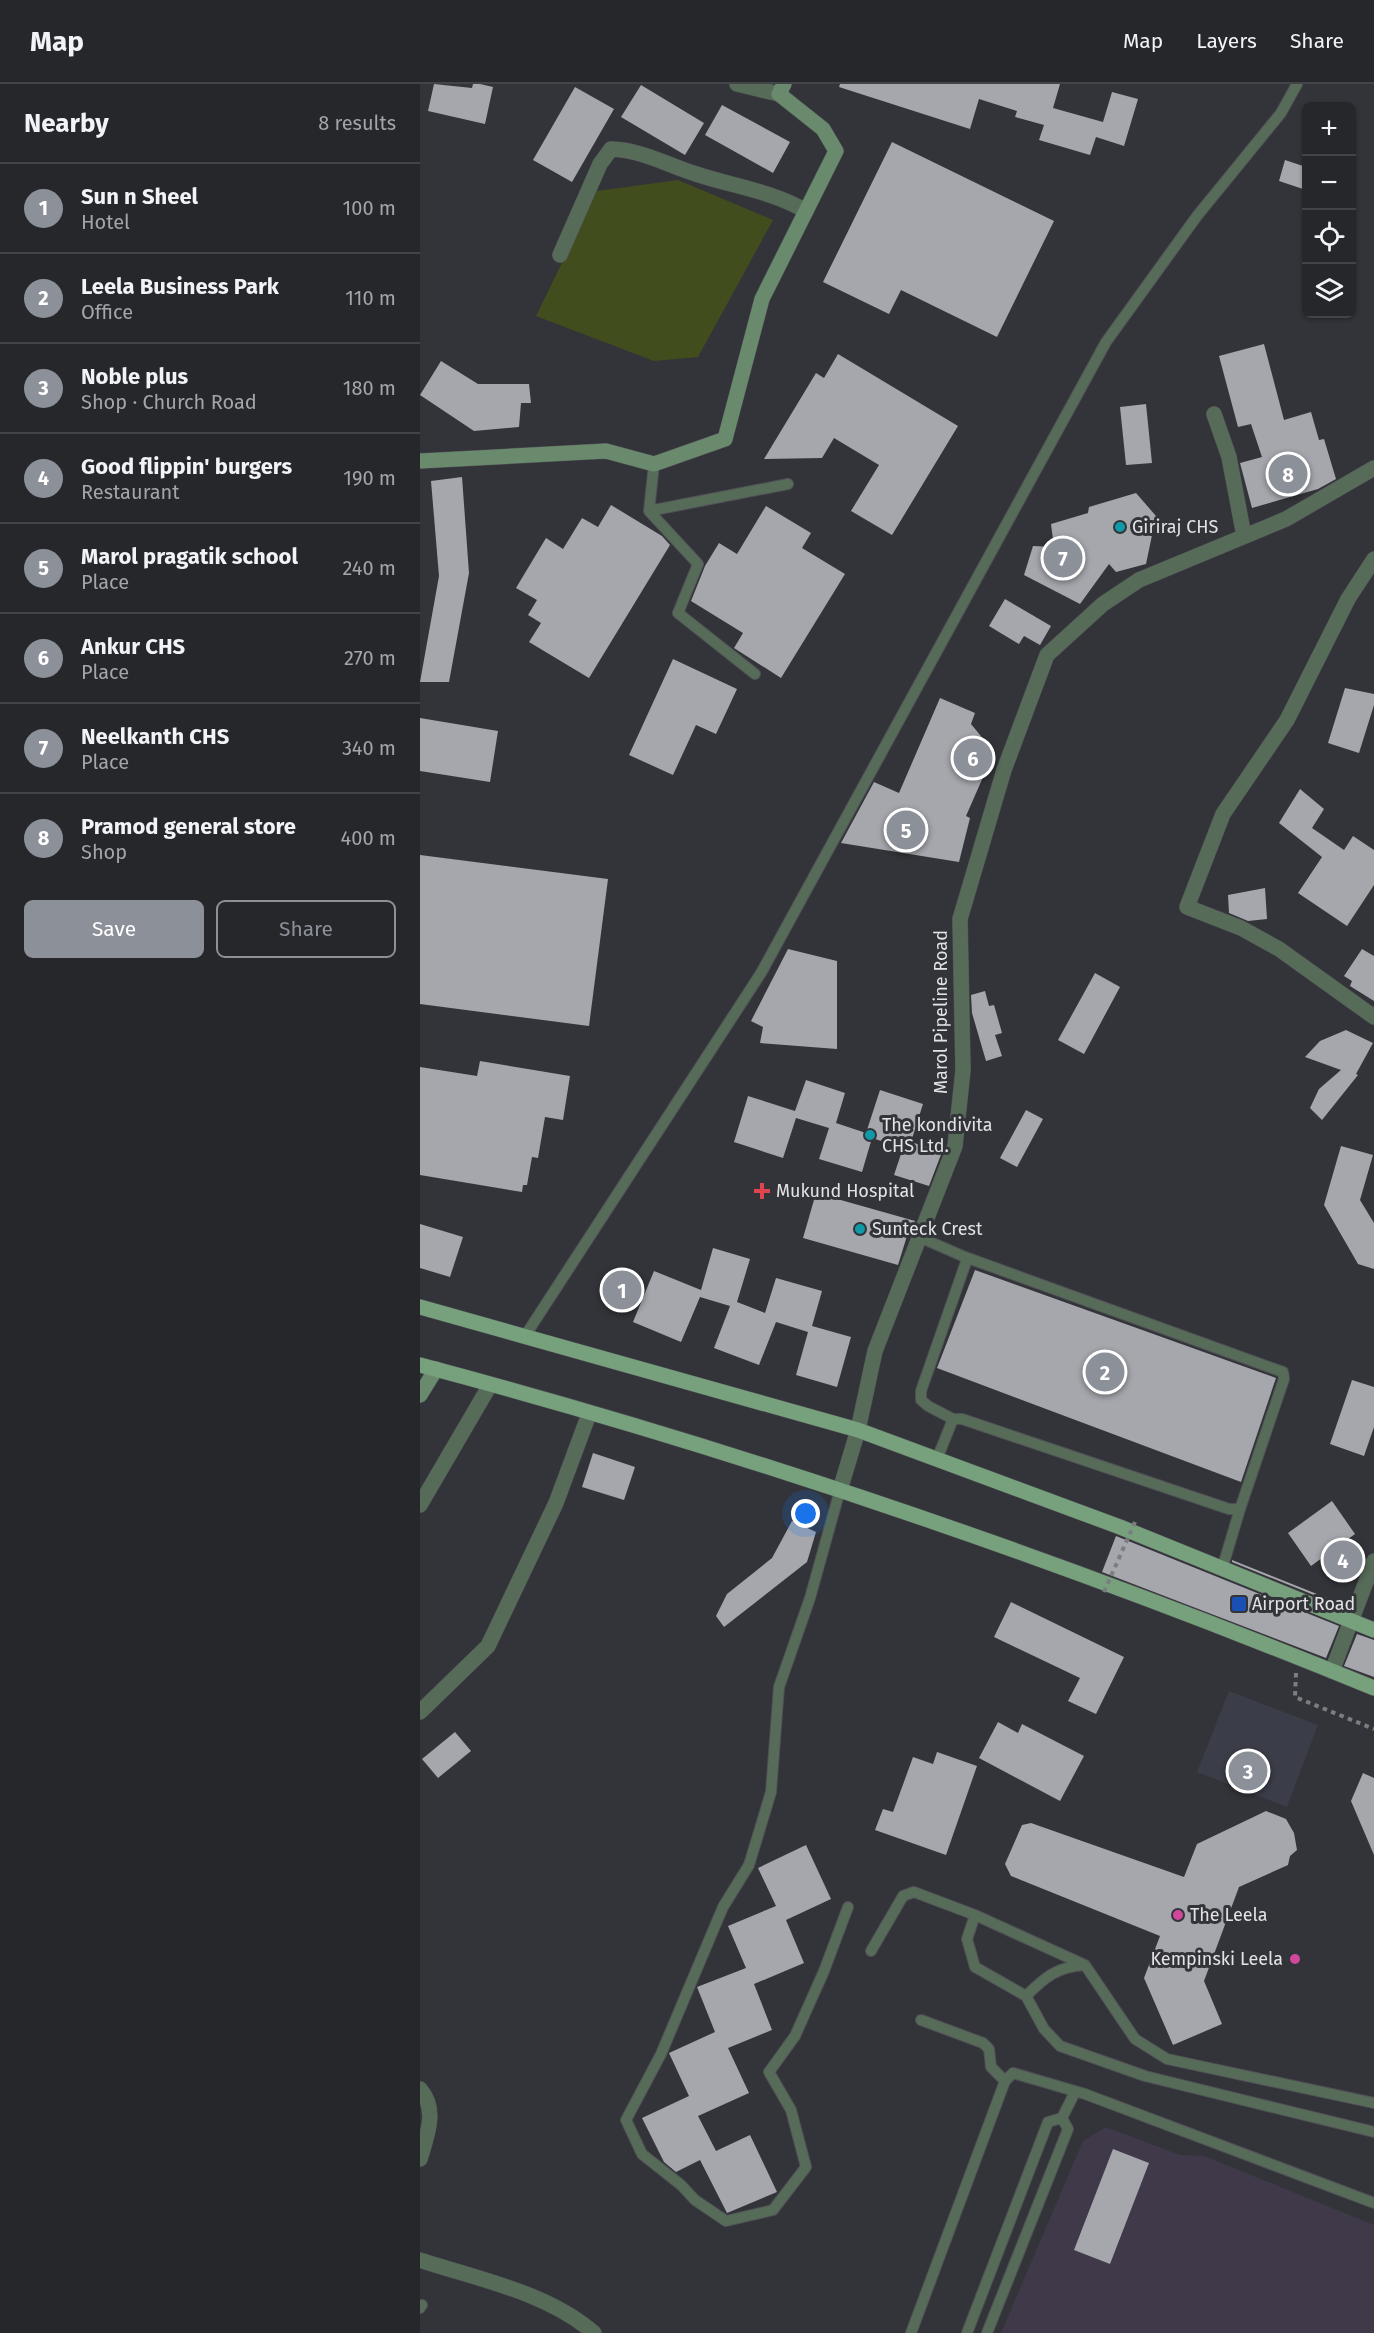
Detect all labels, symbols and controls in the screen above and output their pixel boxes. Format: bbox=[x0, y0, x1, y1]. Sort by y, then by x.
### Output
text: Map bbox=[30, 25, 84, 58]
text: Map bbox=[1123, 28, 1163, 54]
text: Layers bbox=[1196, 28, 1257, 54]
text: Share bbox=[1290, 28, 1344, 54]
map controls bbox=[1302, 102, 1356, 318]
button: + bbox=[1302, 102, 1356, 156]
text: Nearby bbox=[24, 108, 109, 139]
text: 8 results bbox=[318, 111, 396, 135]
button: − bbox=[1302, 156, 1356, 210]
text: Sun n Sheel bbox=[81, 183, 198, 210]
text: 1 bbox=[39, 196, 48, 220]
text: 100 m bbox=[343, 196, 396, 220]
text: Hotel bbox=[81, 210, 130, 234]
button: locate bbox=[1302, 210, 1356, 264]
button: layers bbox=[1302, 264, 1356, 318]
text: Leela Business Park bbox=[81, 273, 279, 300]
text: 2 bbox=[38, 286, 49, 310]
text: 110 m bbox=[345, 286, 396, 310]
text: Office bbox=[81, 300, 133, 324]
text: Noble plus bbox=[81, 363, 188, 390]
text: 3 bbox=[38, 376, 49, 400]
text: 180 m bbox=[343, 376, 396, 400]
text: Shop · Church Road bbox=[81, 390, 257, 414]
pin: 8 bbox=[1268, 452, 1308, 496]
text: Good flippin' burgers bbox=[81, 453, 292, 480]
text: 4 bbox=[38, 466, 49, 490]
text: 190 m bbox=[343, 466, 396, 490]
text: Restaurant bbox=[81, 480, 179, 504]
place label: Giriraj CHS bbox=[1132, 516, 1219, 538]
marker: Giriraj CHS bbox=[1113, 520, 1127, 534]
pin: 7 bbox=[1044, 536, 1082, 580]
text: Marol pragatik school bbox=[81, 543, 298, 570]
text: 5 bbox=[38, 556, 49, 580]
text: 240 m bbox=[342, 556, 396, 580]
text: Place bbox=[81, 570, 129, 594]
text: Ankur CHS bbox=[81, 633, 185, 660]
text: 6 bbox=[38, 646, 49, 670]
text: 270 m bbox=[344, 646, 396, 670]
text: Place bbox=[81, 660, 129, 684]
text: Neelkanth CHS bbox=[81, 723, 229, 750]
text: 7 bbox=[39, 736, 48, 760]
text: 340 m bbox=[342, 736, 396, 760]
pin: 6 bbox=[954, 736, 992, 780]
text: Place bbox=[81, 750, 129, 774]
pin: 5 bbox=[886, 808, 926, 852]
text: Pramod general store bbox=[81, 813, 296, 840]
text: 8 bbox=[38, 826, 49, 850]
text: 400 m bbox=[341, 826, 396, 850]
text: Shop bbox=[81, 840, 127, 864]
button: Save bbox=[24, 900, 204, 958]
button: Share bbox=[216, 900, 396, 958]
street label: Marol Pipeline Road bbox=[930, 930, 952, 1094]
place label: The kondivita CHS Ltd. bbox=[882, 1114, 992, 1157]
marker: The kondivita CHS Ltd. bbox=[863, 1128, 877, 1142]
place label: Mukund Hospital bbox=[776, 1180, 914, 1202]
marker: Mukund Hospital bbox=[753, 1182, 771, 1200]
place label: Sunteck Crest bbox=[872, 1218, 983, 1240]
marker: Sunteck Crest bbox=[853, 1222, 867, 1236]
pin: 1 bbox=[602, 1268, 642, 1312]
pin: 2 bbox=[1086, 1350, 1124, 1394]
your location bbox=[791, 1499, 820, 1528]
pin: 4 bbox=[1324, 1538, 1362, 1582]
place label: Airport Road bbox=[1252, 1593, 1355, 1615]
marker: Airport Road bbox=[1230, 1595, 1248, 1613]
pin: 3 bbox=[1228, 1748, 1268, 1794]
place label: The Leela bbox=[1190, 1904, 1268, 1926]
marker: The Leela bbox=[1171, 1908, 1185, 1922]
place label: Kempinski Leela bbox=[1151, 1948, 1283, 1970]
marker: Kempinski Leela bbox=[1288, 1952, 1302, 1966]

